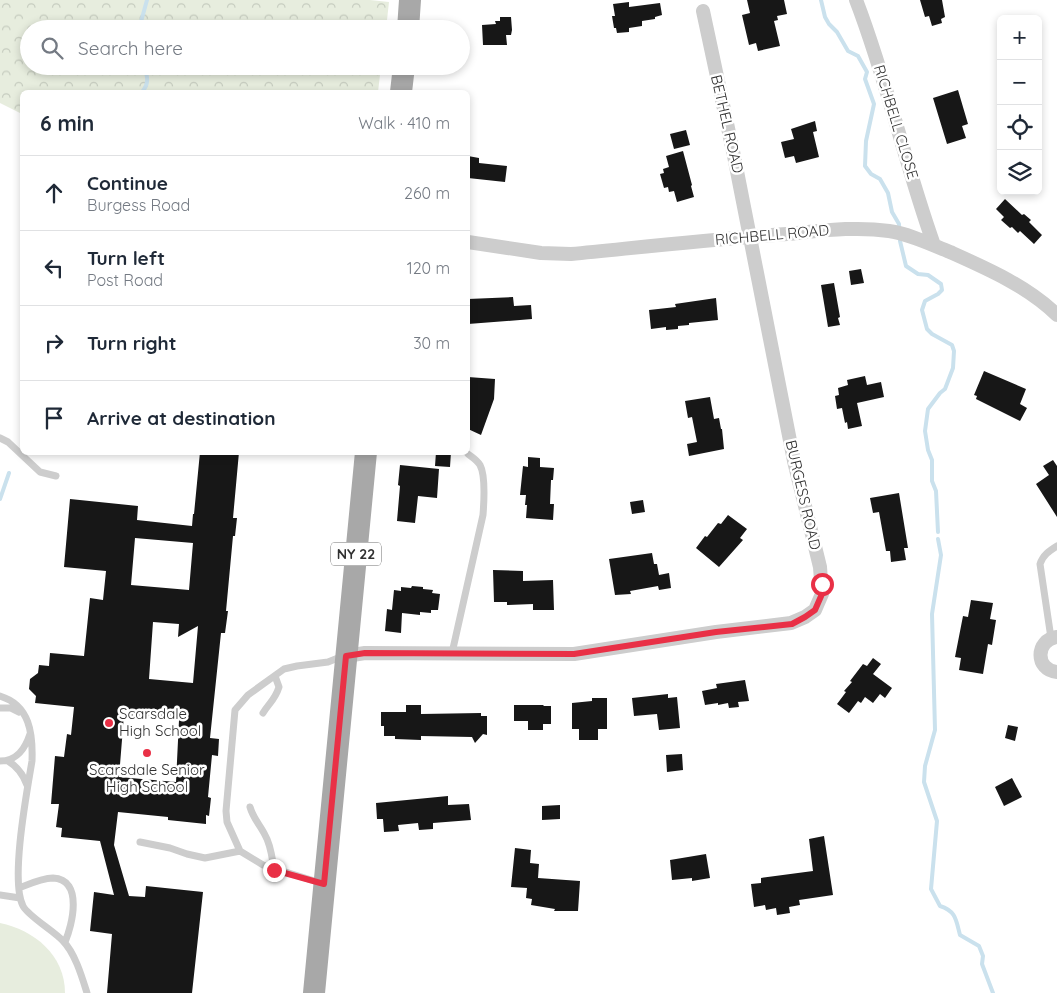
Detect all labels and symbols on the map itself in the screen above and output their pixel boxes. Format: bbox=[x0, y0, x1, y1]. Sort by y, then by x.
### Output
street label: RICHBELL CLOSE bbox=[870, 62, 923, 181]
street label: BETHEL ROAD bbox=[707, 73, 748, 175]
street label: RICHBELL ROAD bbox=[714, 220, 830, 249]
street label: BURGESS ROAD bbox=[782, 438, 825, 552]
road number: NY 22 bbox=[331, 542, 381, 566]
route start bbox=[811, 573, 834, 596]
place label: Scarsdale High School bbox=[119, 704, 201, 740]
marker: Scarsdale High School bbox=[103, 717, 115, 729]
marker: Scarsdale Senior High School bbox=[141, 747, 153, 759]
place label: Scarsdale Senior High School bbox=[89, 760, 205, 796]
route end bbox=[263, 859, 286, 882]

